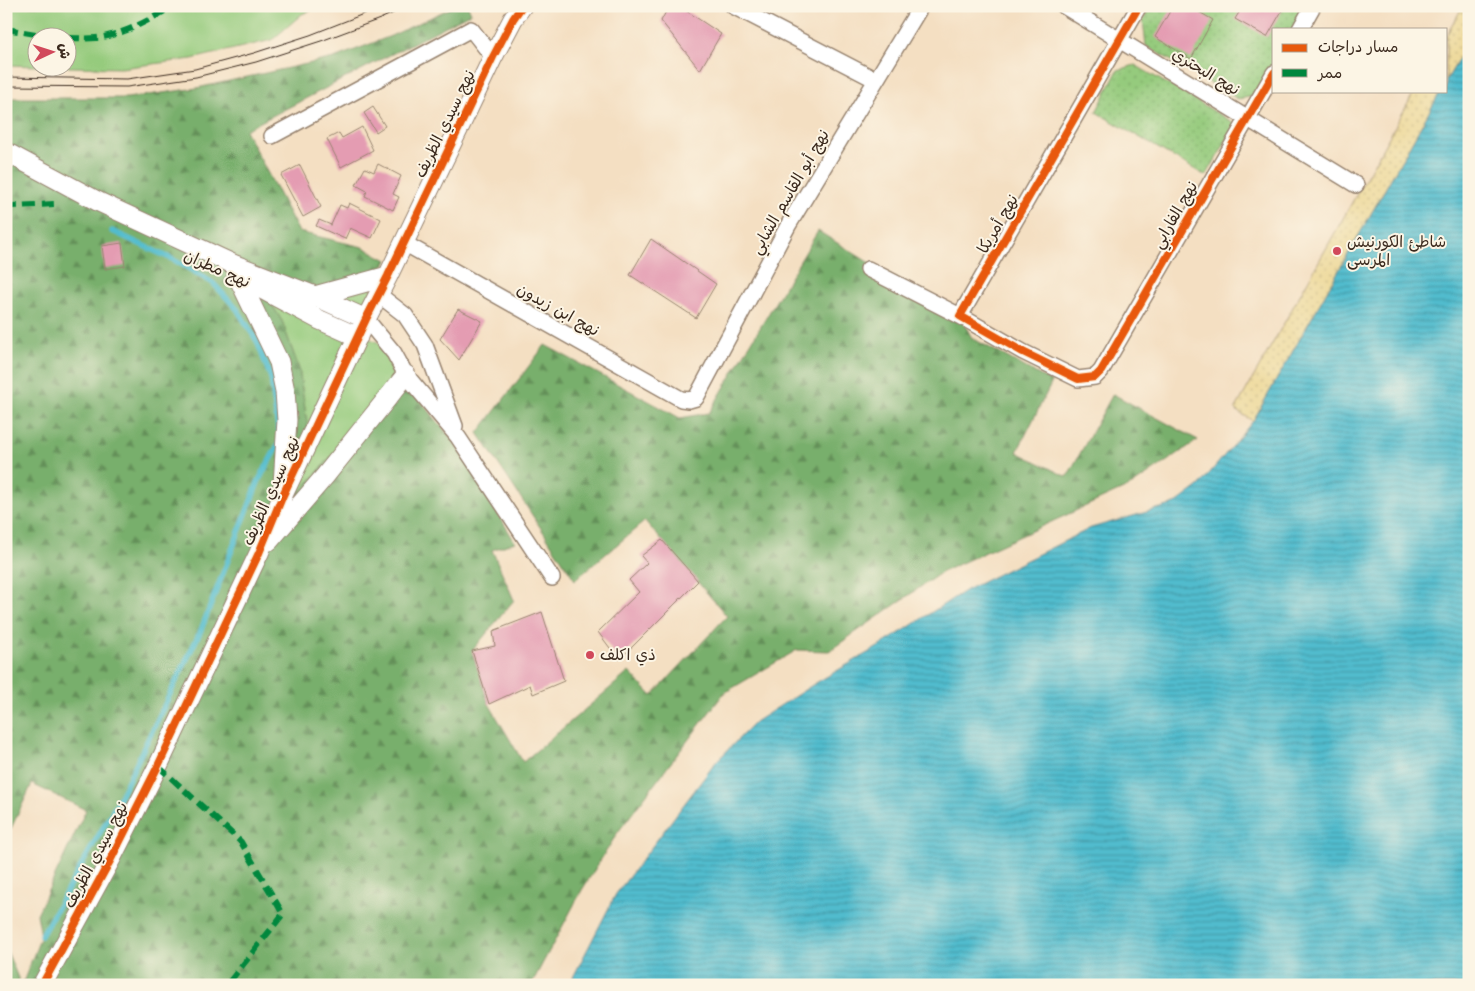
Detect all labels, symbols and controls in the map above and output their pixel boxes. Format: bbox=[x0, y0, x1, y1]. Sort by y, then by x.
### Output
north arrow bbox=[28, 28, 78, 78]
legend bbox=[1272, 28, 1448, 92]
text: مسار دراجات bbox=[1318, 38, 1398, 56]
text: ش bbox=[55, 43, 73, 59]
street label: نهج البحتري bbox=[1168, 45, 1243, 101]
text: ممر bbox=[1316, 64, 1342, 82]
street label: نهج سيدي الظريف bbox=[411, 67, 481, 182]
street label: نهج أبو القاسم الشابي bbox=[747, 127, 837, 260]
street label: نهج الفارابي bbox=[1149, 178, 1206, 254]
street label: نهج أمريكا bbox=[974, 191, 1023, 257]
place label: شاطئ الكورنيش المرسى bbox=[1347, 233, 1446, 270]
marker: شاطئ الكورنيش المرسى bbox=[1331, 245, 1343, 257]
street label: نهج مطران bbox=[181, 246, 253, 292]
street label: نهج ابن زيدون bbox=[513, 280, 602, 341]
street label: نهج سيدي الظريف bbox=[239, 434, 305, 549]
place label: ذي اكلف bbox=[600, 646, 656, 666]
marker: ذي اكلف bbox=[584, 649, 596, 661]
street label: نهج سيدي الظريف bbox=[60, 799, 133, 912]

